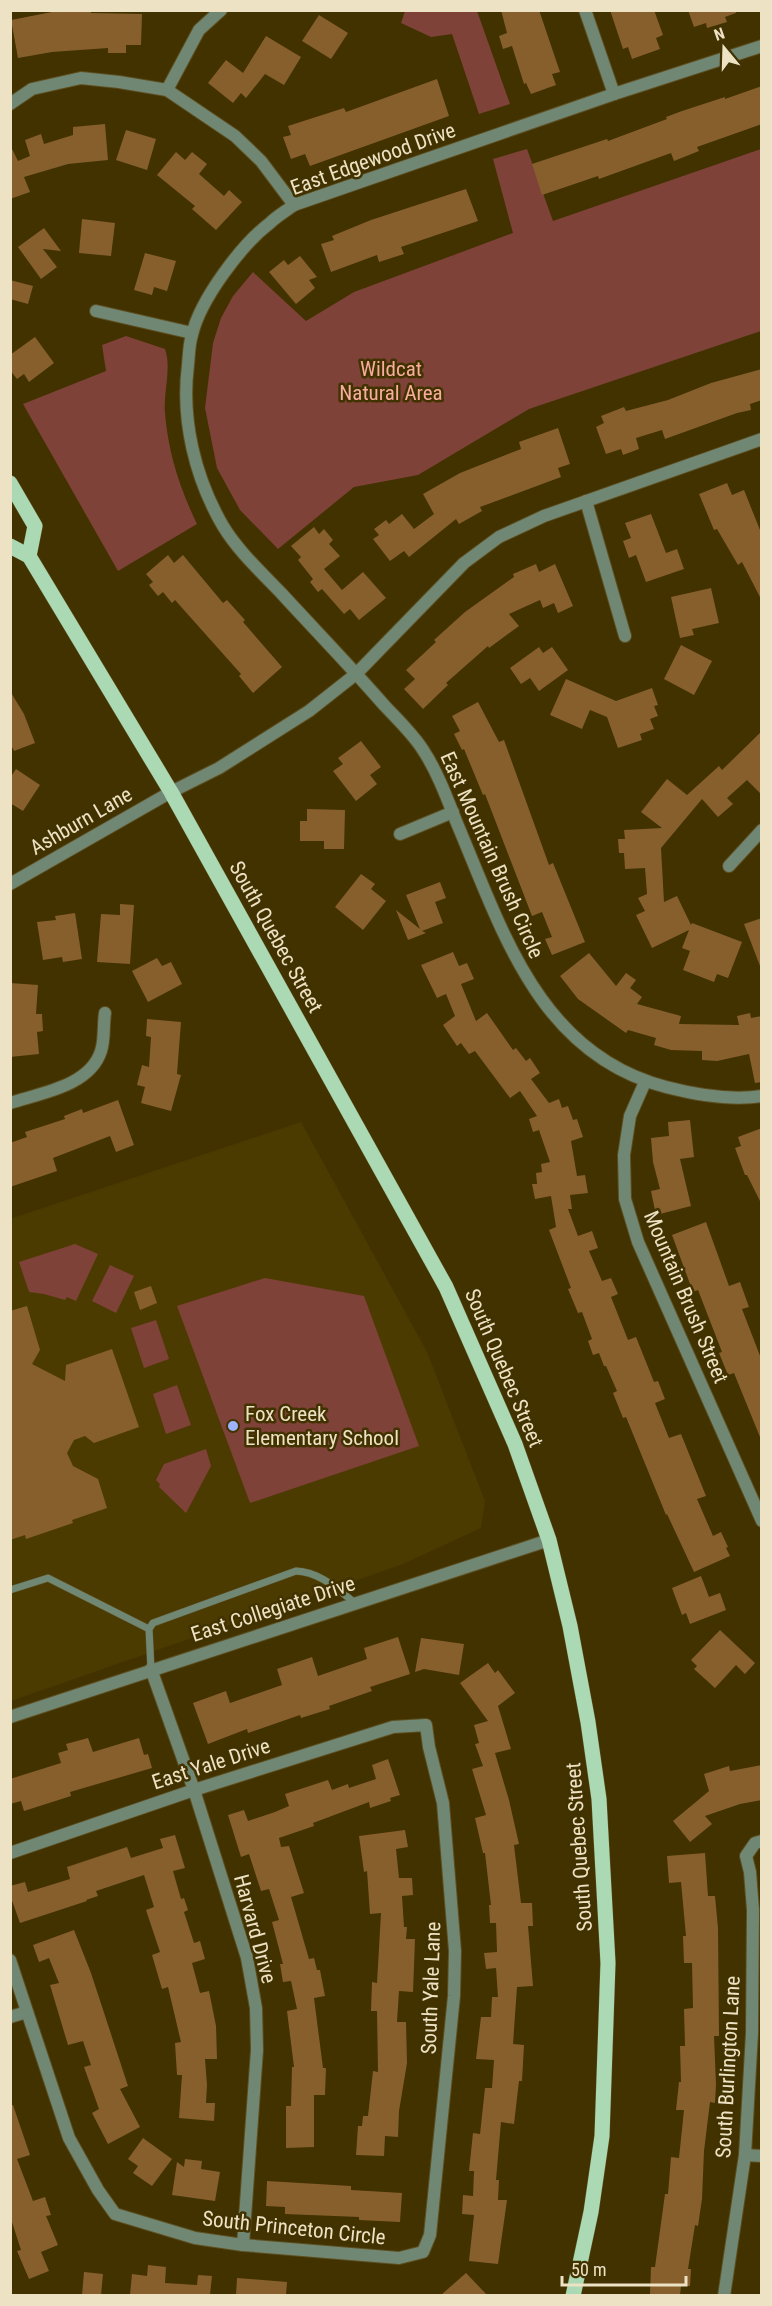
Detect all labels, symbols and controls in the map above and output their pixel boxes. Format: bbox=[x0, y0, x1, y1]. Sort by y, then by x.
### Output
north arrow bbox=[694, 18, 754, 78]
text: N bbox=[712, 24, 727, 45]
street label: East Edgewood Drive bbox=[287, 118, 459, 200]
park label: Wildcat Natural Area bbox=[339, 357, 443, 405]
street label: East Mountain Brush Circle bbox=[436, 748, 549, 962]
street label: Ashburn Lane bbox=[26, 782, 136, 860]
street label: South Quebec Street bbox=[224, 857, 328, 1017]
street label: Mountain Brush Street bbox=[639, 1207, 733, 1387]
street label: South Quebec Street bbox=[460, 1285, 548, 1451]
place label: Fox Creek Elementary School bbox=[245, 1402, 399, 1450]
marker: Fox Creek Elementary School bbox=[226, 1419, 240, 1433]
street label: East Collegiate Drive bbox=[188, 1571, 358, 1647]
street label: East Yale Drive bbox=[149, 1734, 273, 1794]
street label: South Quebec Street bbox=[561, 1762, 597, 1932]
street label: Harvard Drive bbox=[229, 1872, 281, 1986]
street label: South Yale Lane bbox=[417, 1921, 445, 2055]
street label: South Burlington Lane bbox=[711, 1975, 745, 2159]
street label: South Princeton Circle bbox=[201, 2206, 387, 2250]
scale bar bbox=[562, 2249, 686, 2287]
text: 50 m bbox=[571, 2259, 606, 2280]

